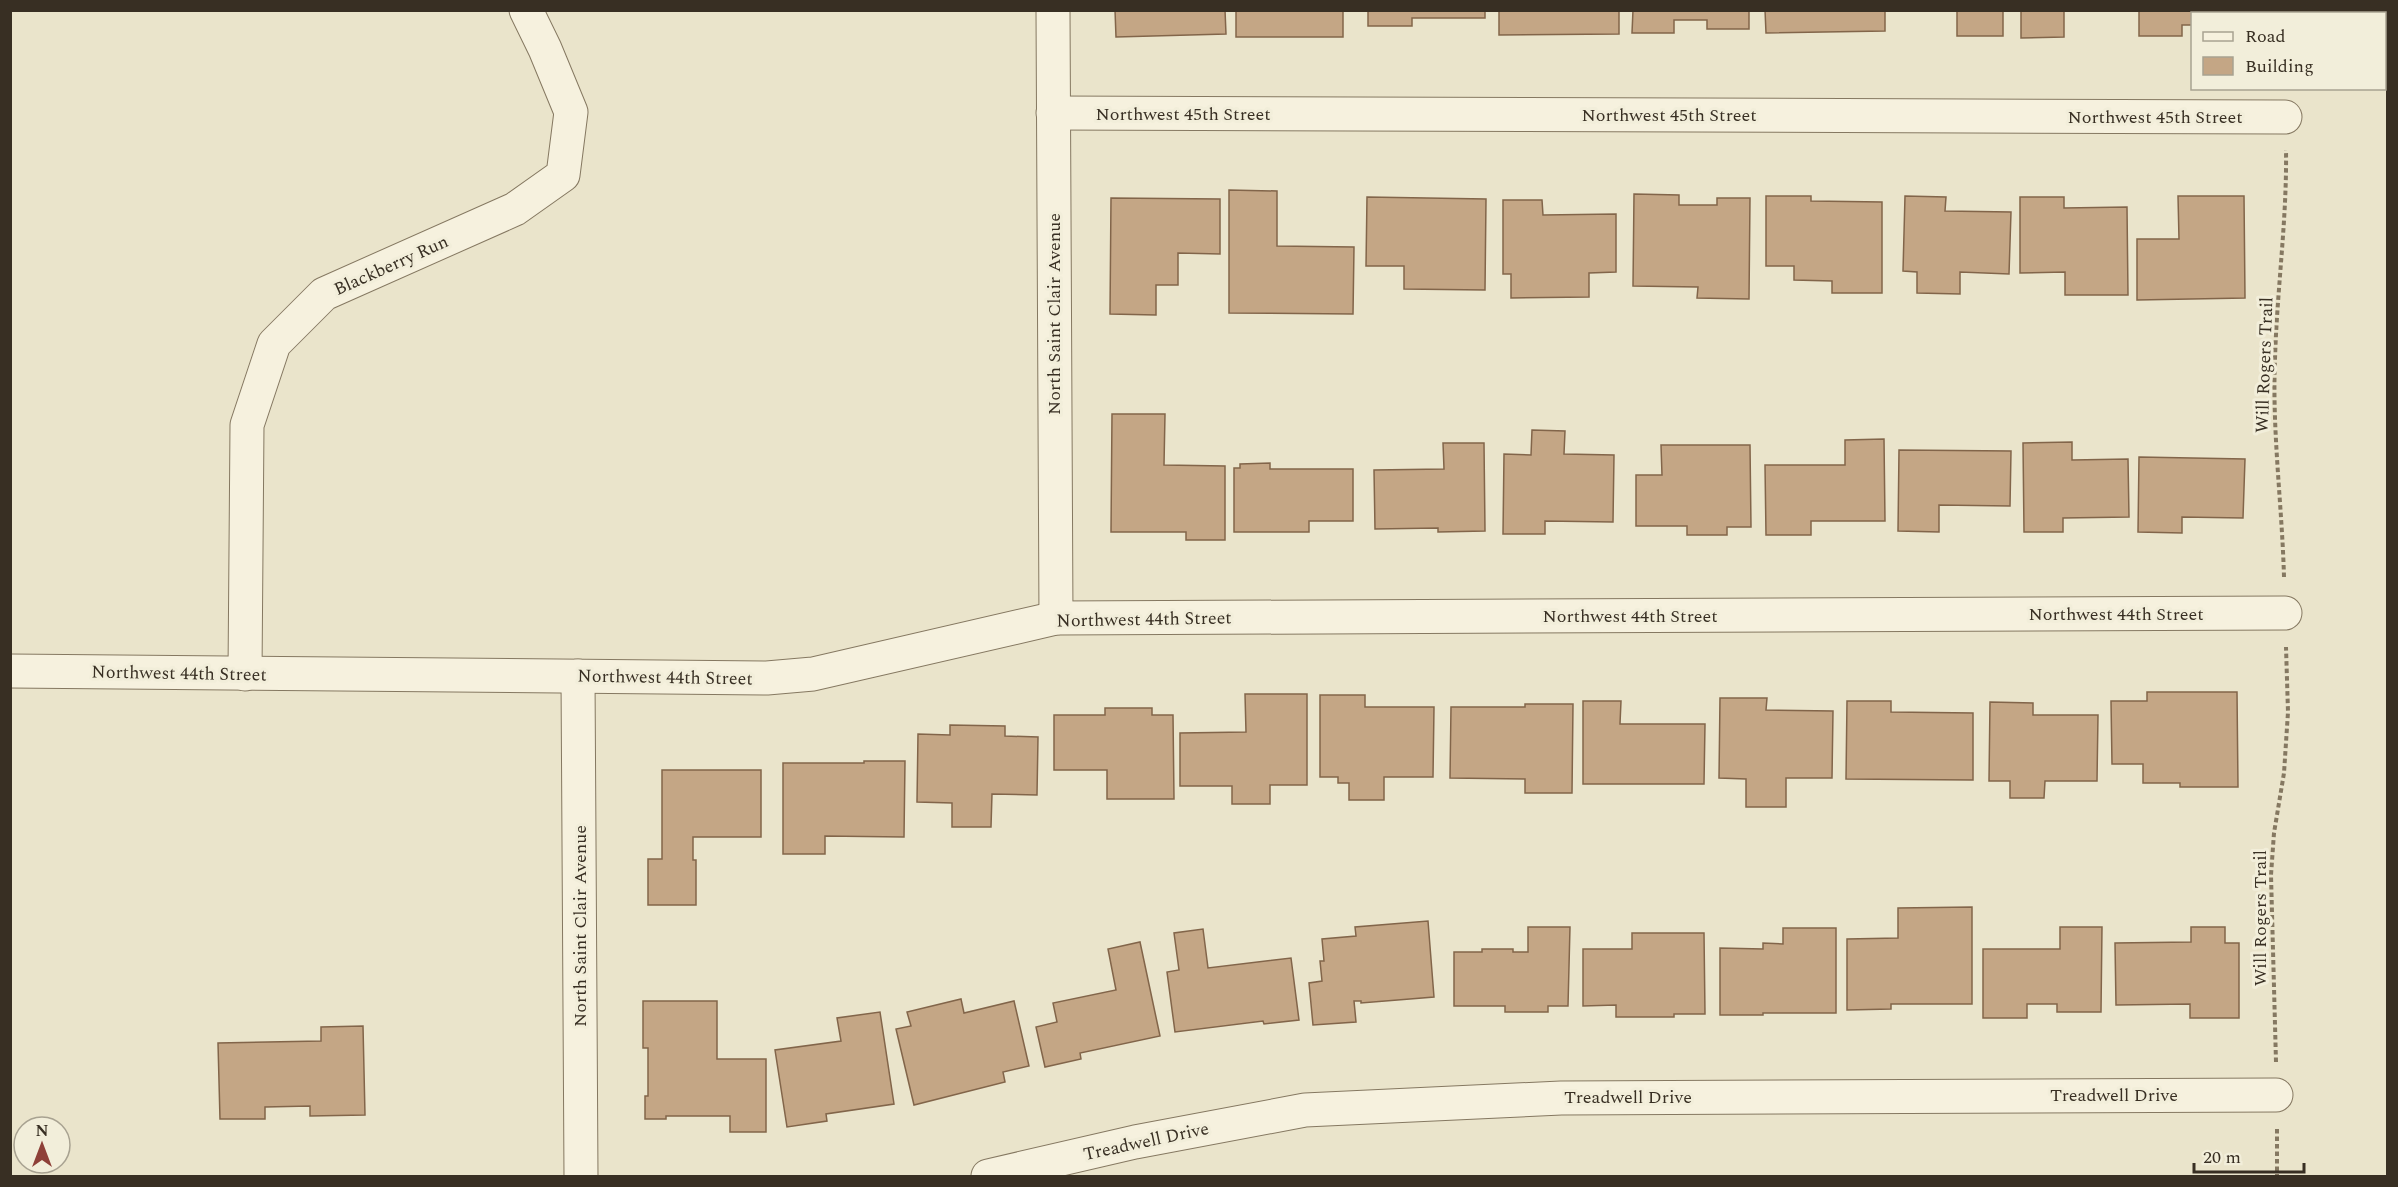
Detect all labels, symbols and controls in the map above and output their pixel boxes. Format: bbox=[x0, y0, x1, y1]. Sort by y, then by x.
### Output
legend bbox=[2191, 12, 2386, 90]
text: Road bbox=[2245, 23, 2286, 50]
text: Building bbox=[2245, 53, 2314, 80]
street label: Northwest 45th Street bbox=[1095, 101, 1271, 128]
street label: Northwest 45th Street bbox=[1581, 102, 1757, 129]
street label: Northwest 45th Street bbox=[2067, 104, 2243, 131]
street label: North Saint Clair Avenue bbox=[1041, 213, 1068, 415]
street label: Blackberry Run bbox=[330, 228, 453, 303]
street label: Will Rogers Trail bbox=[2249, 296, 2280, 434]
street label: Northwest 44th Street bbox=[2028, 601, 2204, 628]
street label: Northwest 44th Street bbox=[1542, 603, 1718, 630]
street label: Northwest 44th Street bbox=[1056, 604, 1232, 635]
street label: Northwest 44th Street bbox=[91, 658, 267, 689]
street label: Northwest 44th Street bbox=[577, 662, 753, 693]
street label: North Saint Clair Avenue bbox=[567, 825, 594, 1027]
street label: Will Rogers Trail bbox=[2247, 850, 2274, 986]
street label: Treadwell Drive bbox=[2050, 1082, 2178, 1109]
street label: Treadwell Drive bbox=[1564, 1084, 1692, 1111]
north arrow bbox=[12, 1115, 72, 1175]
street label: Treadwell Drive bbox=[1081, 1115, 1211, 1168]
text: N bbox=[35, 1119, 49, 1143]
scale bar bbox=[2194, 1136, 2304, 1174]
text: 20 m bbox=[2203, 1144, 2241, 1171]

